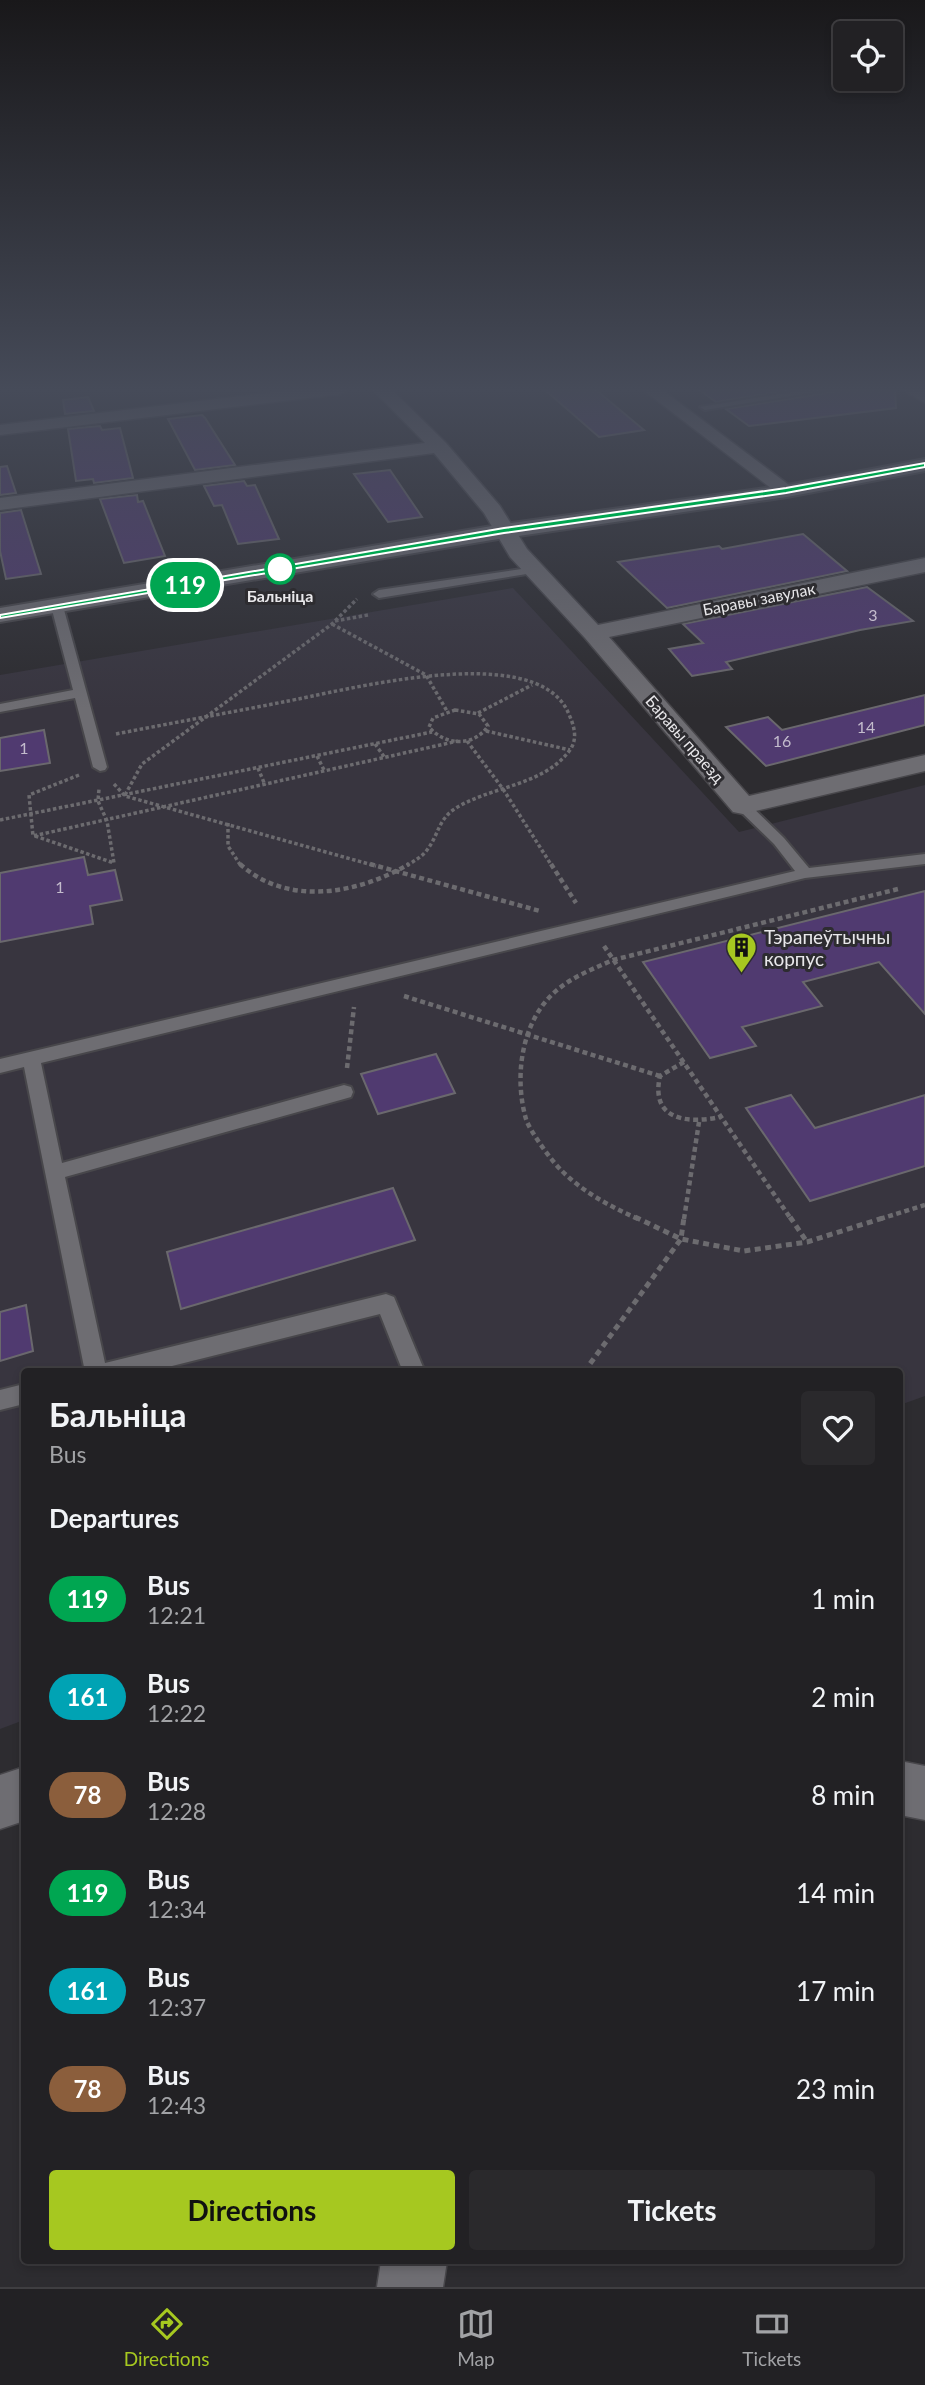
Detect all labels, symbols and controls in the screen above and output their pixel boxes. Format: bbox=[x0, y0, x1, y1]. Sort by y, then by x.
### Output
map controls bbox=[833, 21, 903, 91]
button: locate bbox=[833, 21, 903, 91]
marker: Бальніца bbox=[265, 554, 295, 584]
line badge: 119 bbox=[145, 562, 225, 608]
text: 119 bbox=[164, 570, 206, 599]
street label: Баравы завулак bbox=[701, 578, 818, 619]
place label: Бальніца bbox=[247, 586, 313, 605]
house number: 3 bbox=[868, 605, 878, 624]
street label: Баравы праезд bbox=[642, 691, 729, 786]
house number: 14 bbox=[857, 717, 875, 736]
house number: 16 bbox=[773, 731, 791, 750]
house number: 1 bbox=[19, 738, 29, 757]
house number: 1 bbox=[55, 877, 65, 896]
place label: Тэрапеўтычны корпус bbox=[764, 925, 890, 970]
building icon: Тэрапеўтычны корпус bbox=[724, 931, 758, 975]
button: heart bbox=[801, 1391, 875, 1465]
text: Бальніца bbox=[49, 1394, 187, 1434]
text: Bus bbox=[49, 1440, 86, 1468]
text: Departures bbox=[49, 1502, 179, 1534]
text: Bus bbox=[147, 1569, 190, 1601]
text: 1 min bbox=[811, 1583, 875, 1615]
text: 119 bbox=[67, 1584, 108, 1613]
text: 12:21 bbox=[147, 1601, 206, 1629]
text: Bus bbox=[147, 1667, 190, 1699]
text: 2 min bbox=[811, 1681, 875, 1713]
text: 161 bbox=[67, 1682, 108, 1711]
text: 12:22 bbox=[147, 1699, 206, 1727]
text: Bus bbox=[147, 1765, 190, 1797]
text: 8 min bbox=[811, 1779, 875, 1811]
text: 78 bbox=[74, 1780, 101, 1809]
text: 12:28 bbox=[147, 1797, 206, 1825]
text: Bus bbox=[147, 1863, 190, 1895]
text: 14 min bbox=[796, 1877, 875, 1909]
text: 119 bbox=[67, 1878, 108, 1907]
text: 12:34 bbox=[147, 1895, 206, 1923]
text: Bus bbox=[147, 1961, 190, 1993]
text: 17 min bbox=[796, 1975, 875, 2007]
text: 161 bbox=[67, 1976, 108, 2005]
text: 12:37 bbox=[147, 1993, 206, 2021]
text: Bus bbox=[147, 2059, 190, 2091]
text: 23 min bbox=[796, 2073, 875, 2105]
text: 78 bbox=[74, 2074, 101, 2103]
text: 12:43 bbox=[147, 2091, 206, 2119]
button: Directions bbox=[49, 2170, 455, 2250]
button: Tickets bbox=[469, 2170, 875, 2250]
tab: Directions bbox=[124, 2305, 209, 2370]
tab: Map bbox=[457, 2305, 495, 2370]
tab: Tickets bbox=[742, 2305, 801, 2370]

